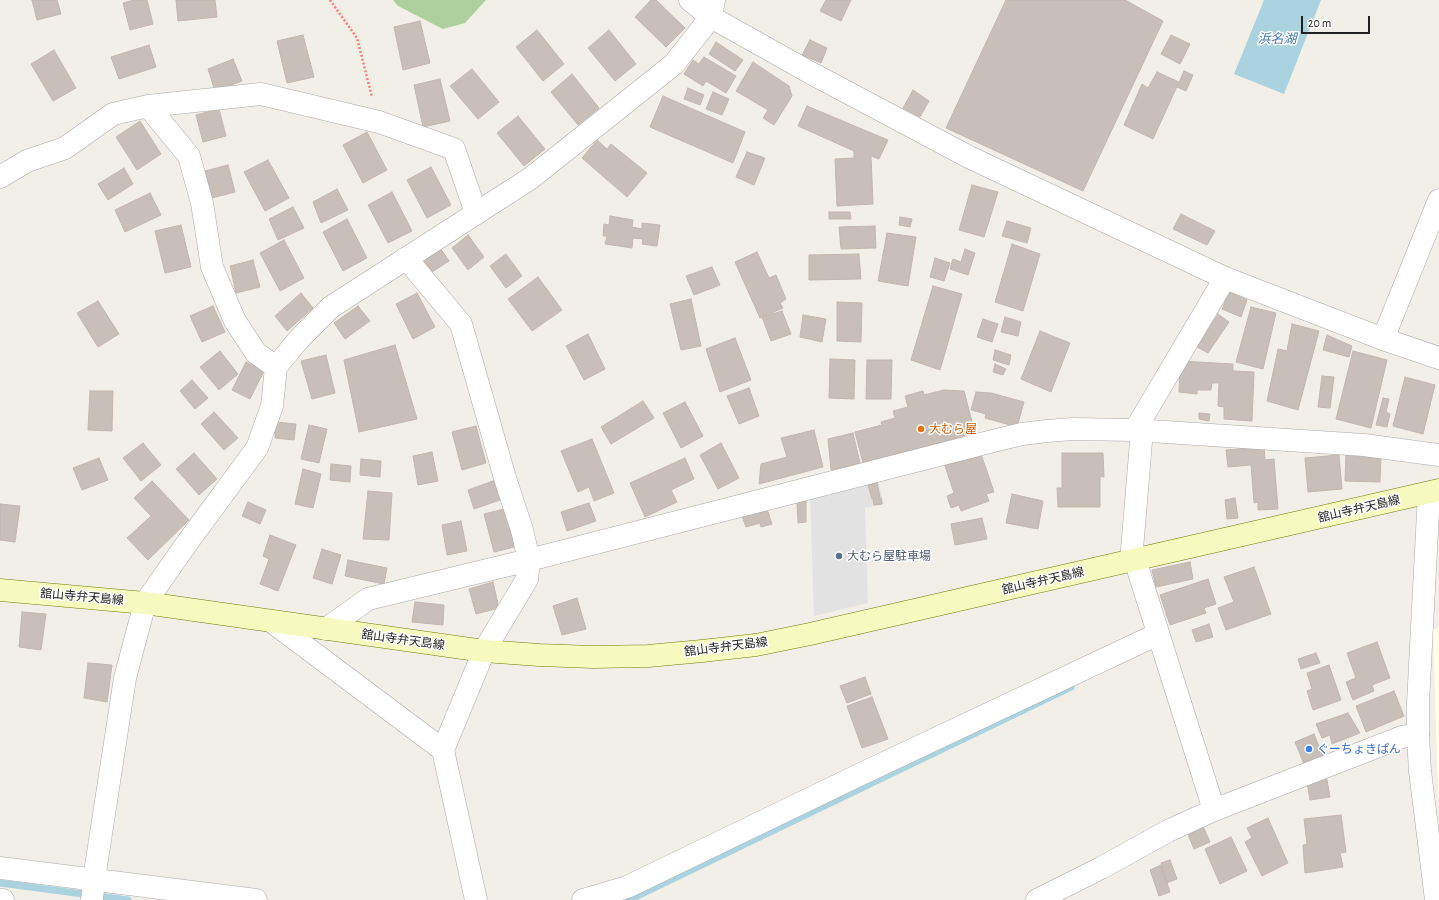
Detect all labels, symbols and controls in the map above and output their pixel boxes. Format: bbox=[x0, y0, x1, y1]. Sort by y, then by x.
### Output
scale bar bbox=[1303, 8, 1372, 34]
text: 20 m bbox=[1308, 17, 1331, 29]
water label: 浜名湖 bbox=[1258, 31, 1296, 47]
place label: 大むら屋 bbox=[929, 422, 977, 436]
marker: 大むら屋 bbox=[916, 424, 926, 434]
street label: 舘山寺弁天島線 bbox=[1316, 493, 1402, 525]
place label: 大むら屋駐車場 bbox=[847, 549, 931, 563]
marker: 大むら屋駐車場 bbox=[834, 551, 844, 561]
street label: 舘山寺弁天島線 bbox=[1000, 565, 1086, 597]
street label: 舘山寺弁天島線 bbox=[40, 586, 124, 608]
street label: 舘山寺弁天島線 bbox=[360, 627, 446, 653]
street label: 舘山寺弁天島線 bbox=[683, 635, 769, 659]
place label: ぐーちょきぱん bbox=[1317, 742, 1401, 756]
marker: ぐーちょきぱん bbox=[1304, 744, 1314, 754]

